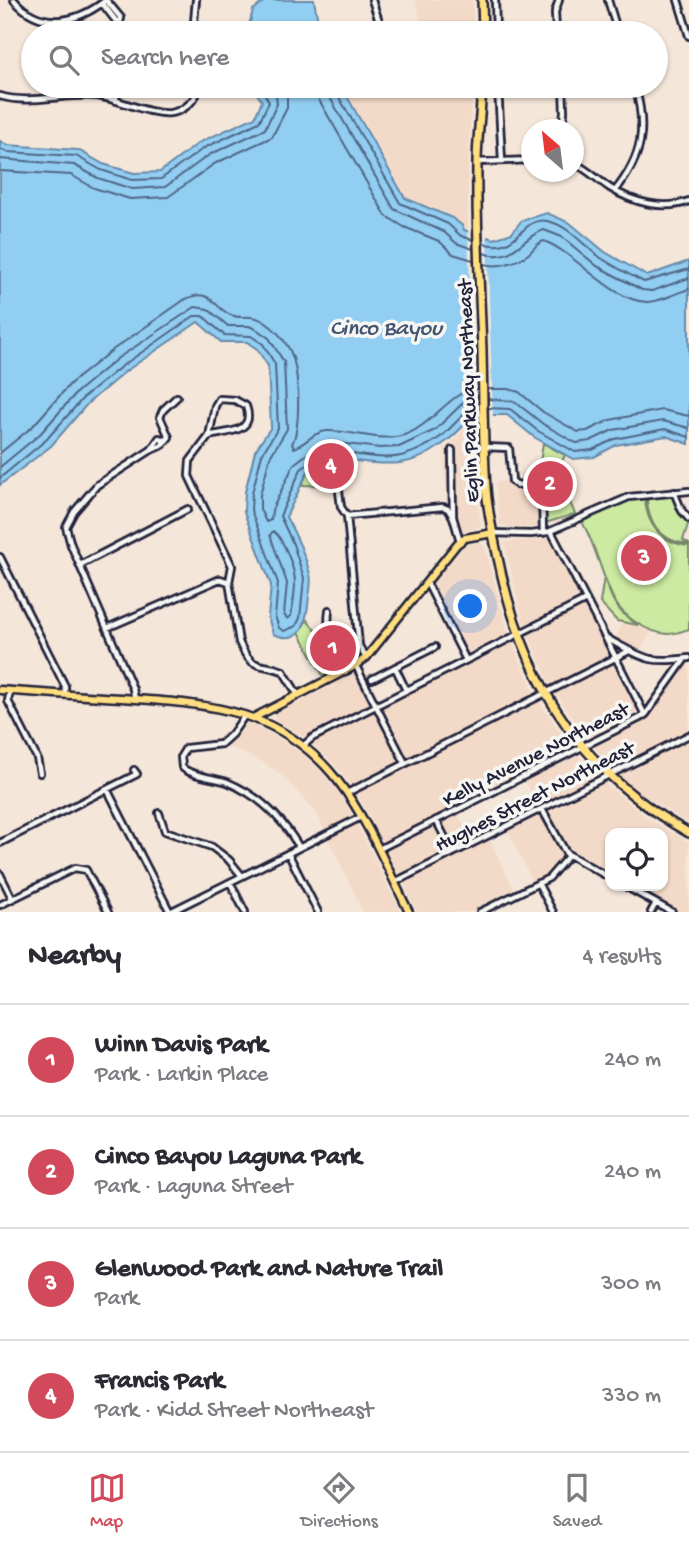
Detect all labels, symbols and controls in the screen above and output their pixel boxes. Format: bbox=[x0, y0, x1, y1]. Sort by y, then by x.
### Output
search box bbox=[21, 21, 668, 98]
icon: search bbox=[45, 41, 83, 79]
text: Search here bbox=[101, 44, 229, 75]
north arrow bbox=[521, 119, 584, 182]
street label: Eglin Parkway Northeast bbox=[454, 277, 487, 503]
water label: Cinco Bayou bbox=[330, 316, 444, 343]
pin: 4 bbox=[308, 440, 354, 492]
pin: 2 bbox=[527, 458, 573, 510]
pin: 3 bbox=[621, 532, 667, 584]
your location bbox=[453, 589, 487, 623]
pin: 1 bbox=[310, 622, 356, 674]
street label: Kelly Avenue Northeast bbox=[439, 697, 636, 814]
street label: Hughes Street Northeast bbox=[432, 736, 642, 859]
map controls bbox=[605, 828, 668, 891]
button: locate bbox=[605, 828, 668, 891]
text: Nearby bbox=[28, 940, 121, 975]
text: 4 results bbox=[582, 944, 661, 971]
text: Winn Davis Park bbox=[95, 1031, 267, 1062]
text: 1 bbox=[46, 1047, 56, 1074]
text: 240 m bbox=[604, 1047, 661, 1074]
text: Park · Larkin Place bbox=[95, 1062, 268, 1089]
text: Cinco Bayou Laguna Park bbox=[95, 1143, 361, 1174]
text: 2 bbox=[45, 1159, 57, 1186]
text: 240 m bbox=[604, 1159, 661, 1186]
text: Park · Laguna Street bbox=[95, 1174, 293, 1201]
text: Glenwood Park and Nature Trail bbox=[95, 1255, 443, 1286]
text: 3 bbox=[45, 1271, 57, 1298]
text: 300 m bbox=[601, 1271, 661, 1298]
text: Park bbox=[95, 1286, 139, 1313]
text: Francis Park bbox=[95, 1367, 224, 1398]
text: 4 bbox=[46, 1383, 56, 1410]
text: 330 m bbox=[602, 1383, 661, 1410]
text: Park · Kidd Street Northeast bbox=[95, 1398, 373, 1425]
tab: Map bbox=[88, 1469, 126, 1534]
tab: Directions bbox=[301, 1469, 378, 1534]
tab: Saved bbox=[553, 1469, 601, 1534]

